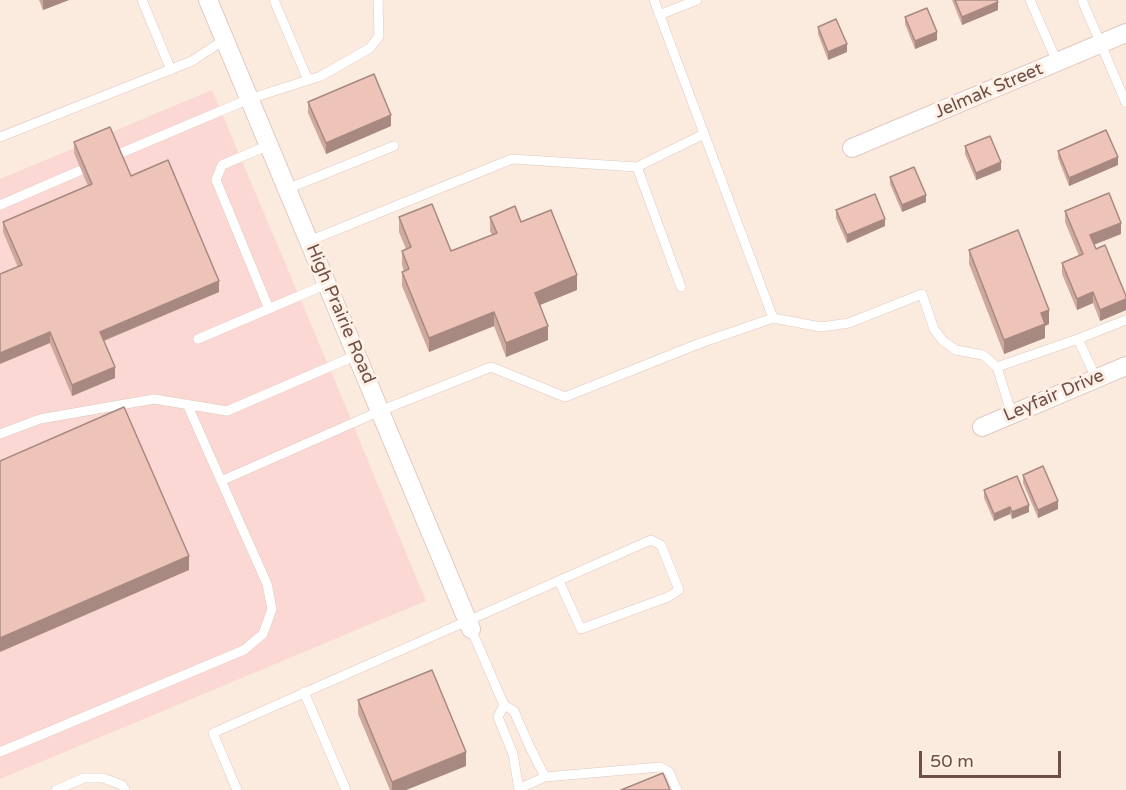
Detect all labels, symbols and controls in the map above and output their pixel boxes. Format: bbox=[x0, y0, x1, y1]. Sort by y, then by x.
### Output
street label: Jelmak Street bbox=[932, 58, 1046, 124]
street label: High Prairie Road bbox=[301, 241, 379, 387]
street label: Leyfair Drive bbox=[1000, 365, 1108, 427]
scale bar bbox=[922, 739, 1064, 777]
text: 50 m bbox=[930, 750, 974, 772]

